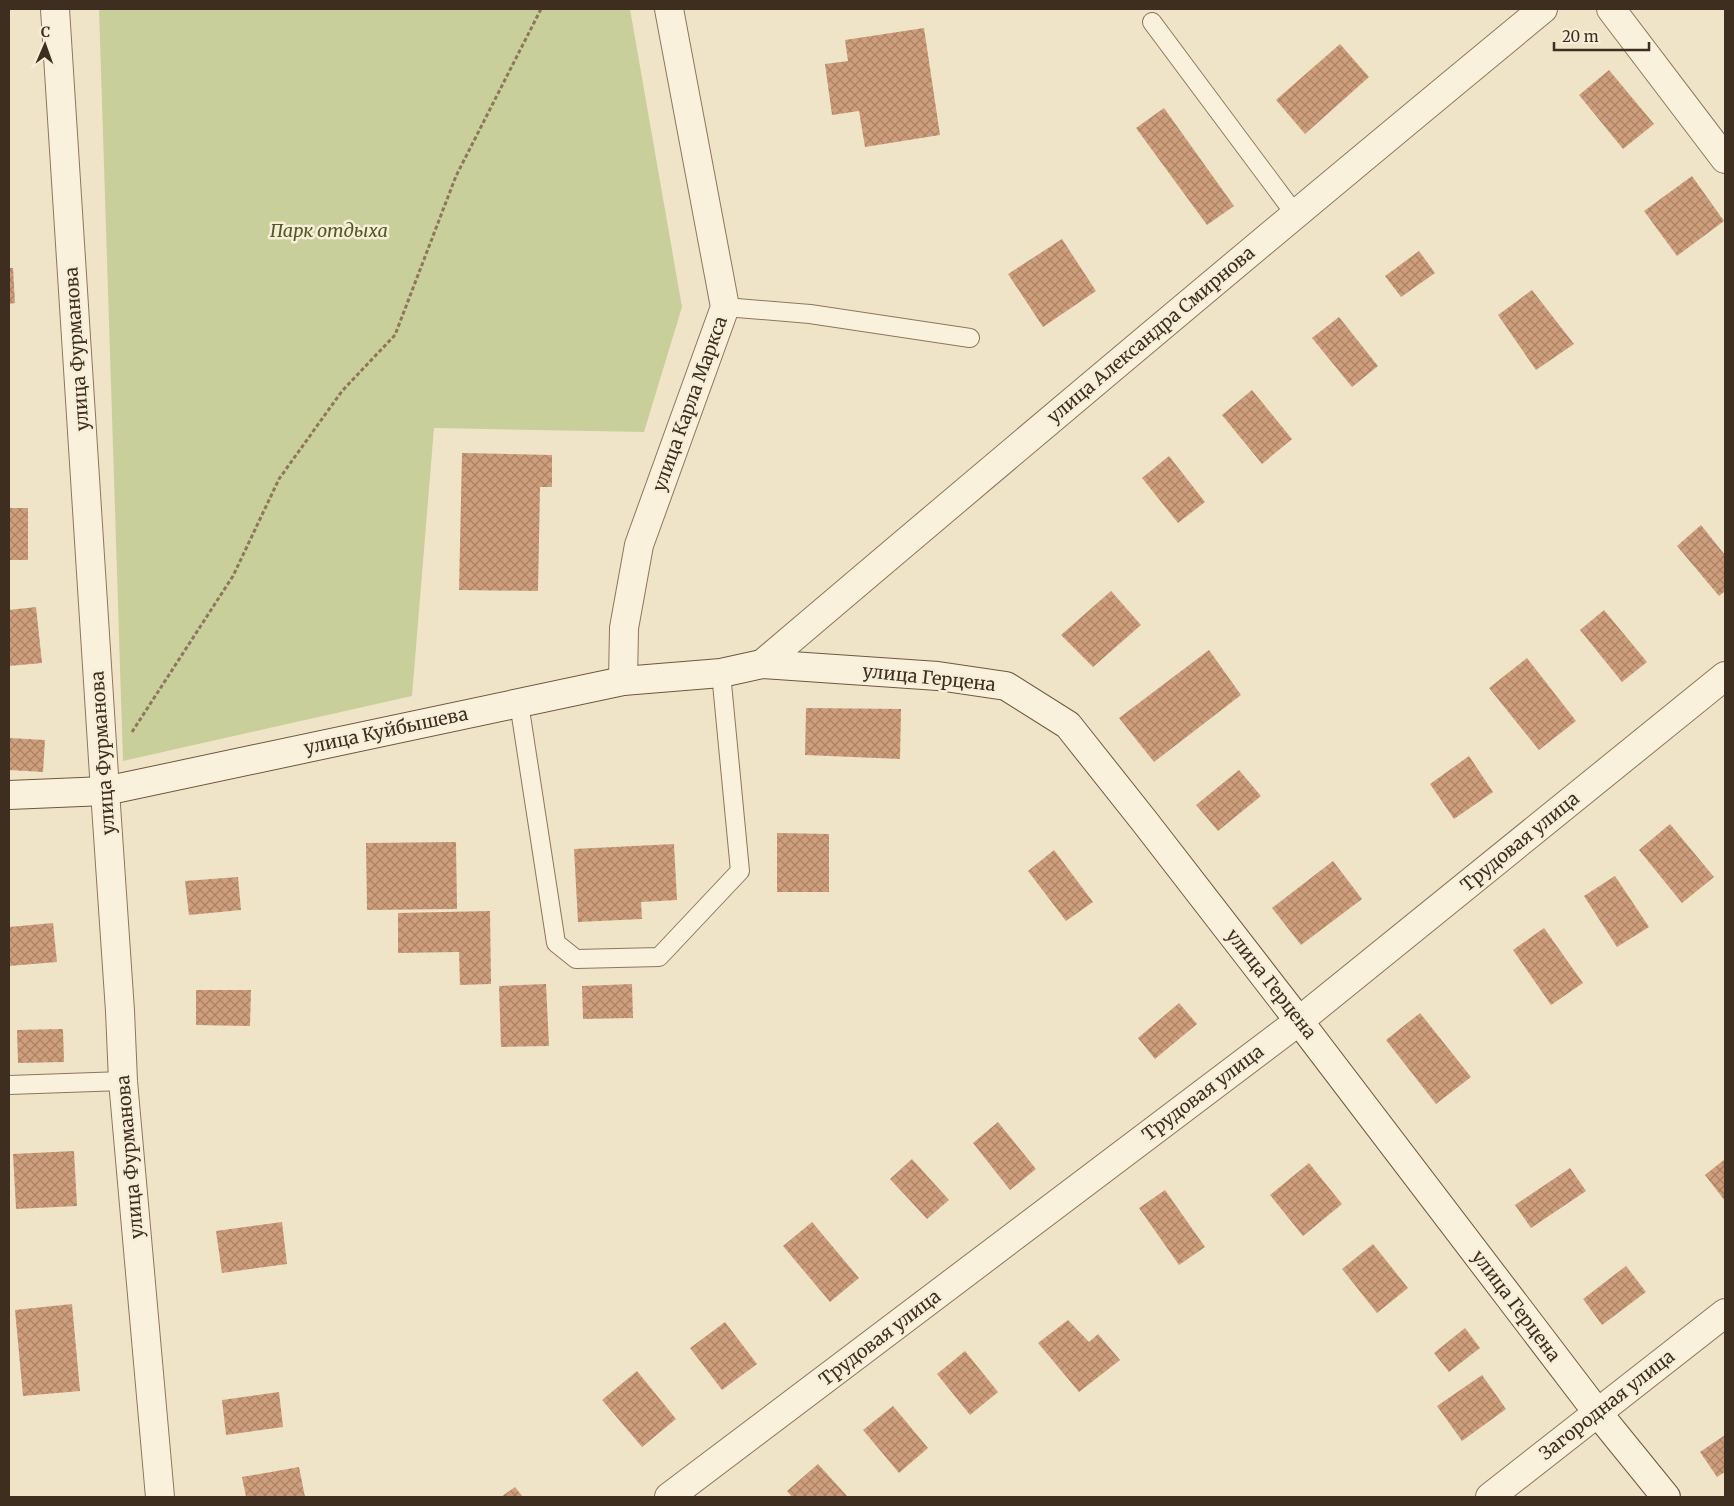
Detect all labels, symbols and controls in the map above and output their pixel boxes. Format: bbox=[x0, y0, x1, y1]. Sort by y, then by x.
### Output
north arrow bbox=[20, 20, 70, 70]
scale bar bbox=[1554, 20, 1649, 52]
text: С bbox=[40, 23, 50, 41]
text: 20 m bbox=[1562, 27, 1599, 46]
park label: Парк отдыха bbox=[270, 219, 388, 242]
street label: улица Александра Смирнова bbox=[1042, 241, 1259, 428]
street label: улица Фурманова bbox=[59, 266, 94, 432]
street label: улица Карла Маркса bbox=[647, 313, 732, 495]
street label: улица Герцена bbox=[861, 659, 997, 696]
street label: улица Фурманова bbox=[85, 670, 120, 836]
street label: улица Куйбышева bbox=[302, 702, 470, 759]
street label: Трудовая улица bbox=[1456, 787, 1584, 896]
street label: улица Герцена bbox=[1221, 924, 1322, 1044]
street label: Трудовая улица bbox=[1138, 1039, 1268, 1146]
street label: улица Фурманова bbox=[111, 1074, 148, 1240]
street label: улица Герцена bbox=[1467, 1245, 1566, 1366]
street label: Трудовая улица bbox=[815, 1284, 945, 1391]
street label: Загородная улица bbox=[1534, 1344, 1679, 1465]

